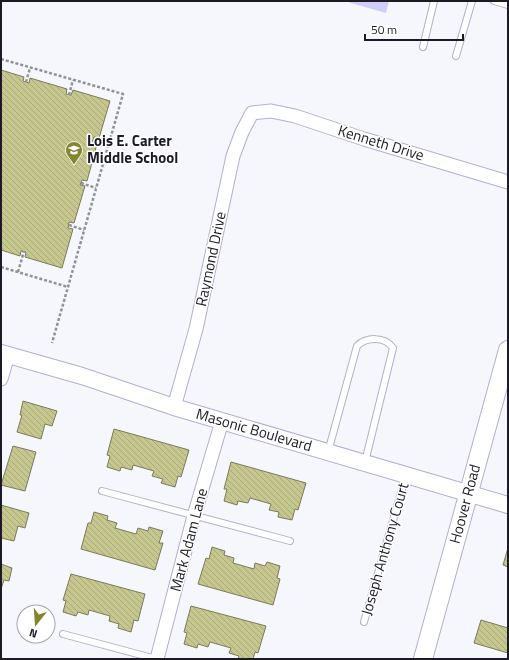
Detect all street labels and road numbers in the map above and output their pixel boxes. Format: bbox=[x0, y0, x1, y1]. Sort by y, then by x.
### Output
street label: Kenneth Drive bbox=[335, 119, 427, 167]
street label: Raymond Drive bbox=[189, 209, 232, 308]
street label: Masonic Boulevard bbox=[193, 402, 315, 457]
street label: Hoover Road bbox=[443, 462, 486, 546]
street label: Joseph Anthony Court bbox=[355, 479, 415, 618]
street label: Mark Adam Lane bbox=[164, 486, 213, 594]

